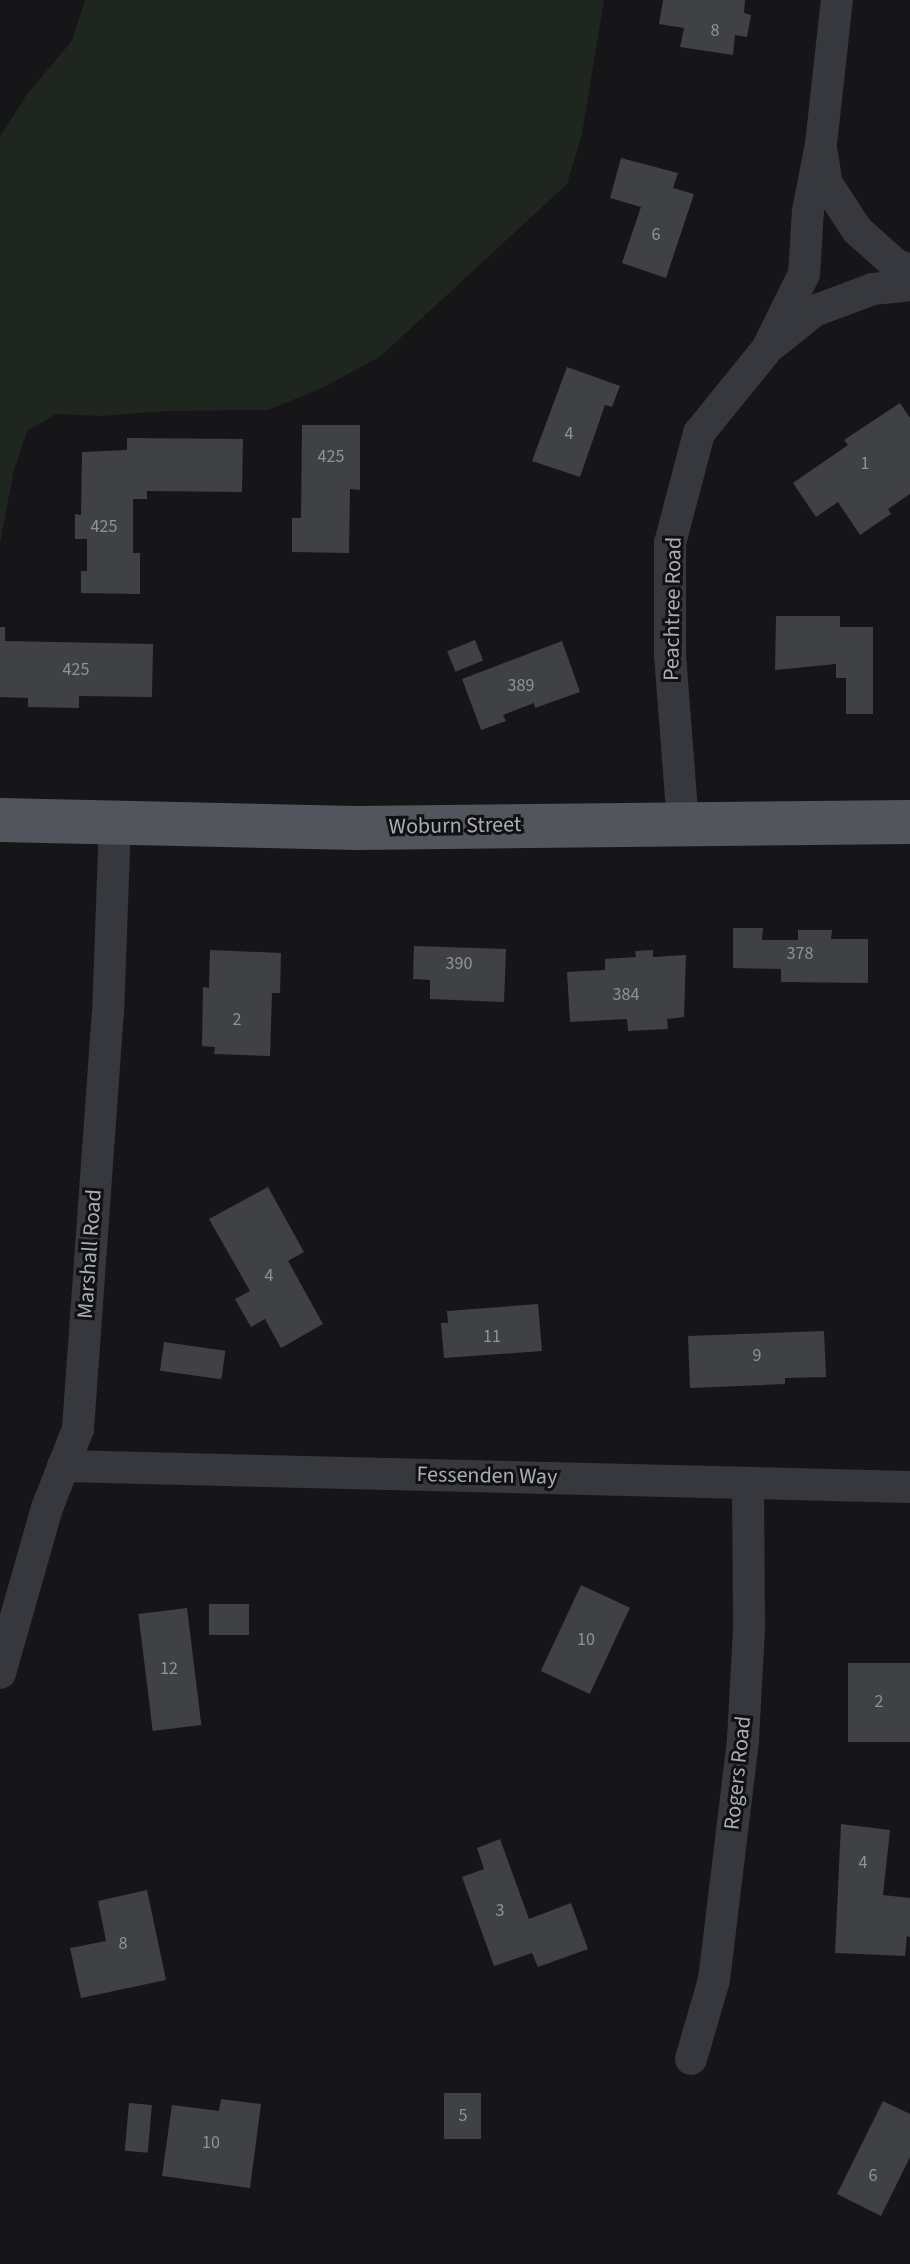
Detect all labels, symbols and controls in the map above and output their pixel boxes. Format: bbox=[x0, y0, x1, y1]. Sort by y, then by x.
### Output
house number: 8 bbox=[711, 20, 719, 42]
house number: 6 bbox=[652, 224, 660, 246]
house number: 4 bbox=[565, 423, 573, 445]
house number: 425 bbox=[318, 446, 344, 468]
house number: 1 bbox=[861, 453, 869, 475]
house number: 425 bbox=[91, 516, 117, 538]
street label: Peachtree Road bbox=[659, 537, 687, 681]
house number: 425 bbox=[63, 659, 89, 681]
house number: 389 bbox=[508, 675, 534, 697]
street label: Woburn Street bbox=[389, 812, 521, 840]
house number: 378 bbox=[787, 943, 813, 965]
house number: 390 bbox=[446, 953, 472, 975]
house number: 384 bbox=[613, 984, 639, 1006]
house number: 2 bbox=[233, 1009, 241, 1031]
street label: Marshall Road bbox=[72, 1188, 108, 1320]
house number: 4 bbox=[265, 1265, 273, 1287]
house number: 11 bbox=[483, 1326, 501, 1348]
house number: 9 bbox=[753, 1345, 761, 1367]
street label: Fessenden Way bbox=[416, 1462, 558, 1490]
house number: 10 bbox=[577, 1629, 595, 1651]
house number: 12 bbox=[160, 1658, 178, 1680]
house number: 2 bbox=[875, 1691, 883, 1713]
street label: Rogers Road bbox=[719, 1715, 757, 1831]
house number: 4 bbox=[859, 1852, 867, 1874]
house number: 3 bbox=[496, 1900, 504, 1922]
house number: 8 bbox=[119, 1933, 127, 1955]
house number: 5 bbox=[459, 2105, 467, 2127]
house number: 10 bbox=[202, 2132, 220, 2154]
house number: 6 bbox=[869, 2165, 877, 2187]

